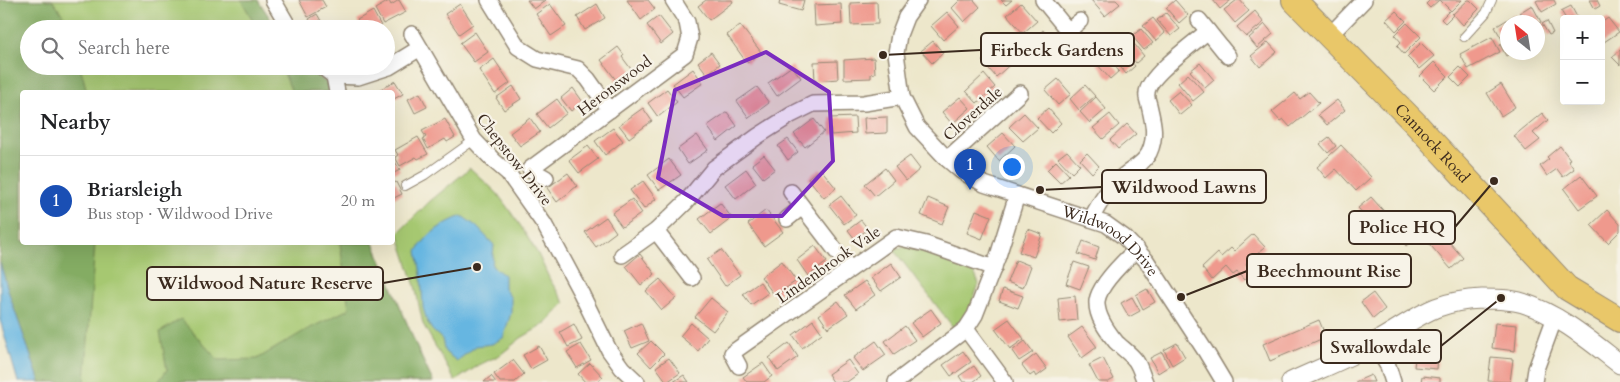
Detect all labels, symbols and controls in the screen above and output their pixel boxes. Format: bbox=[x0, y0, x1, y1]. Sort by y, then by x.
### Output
north arrow bbox=[1500, 15, 1545, 60]
map controls bbox=[1560, 15, 1605, 105]
button: + bbox=[1560, 15, 1605, 60]
search box bbox=[20, 20, 395, 75]
callout: Firbeck Gardens bbox=[981, 33, 1134, 66]
icon: search bbox=[38, 34, 66, 62]
text: Search here bbox=[78, 35, 170, 61]
text: Firbeck Gardens bbox=[990, 38, 1124, 63]
street label: Heronswood bbox=[573, 50, 657, 121]
button: − bbox=[1560, 60, 1605, 105]
street label: Cloverdale bbox=[938, 81, 1007, 146]
street label: Cannock Road bbox=[1389, 99, 1475, 188]
text: Nearby bbox=[40, 108, 111, 137]
street label: Chepstow Drive bbox=[471, 109, 557, 210]
pin: 1 bbox=[954, 149, 986, 190]
your location bbox=[999, 154, 1025, 180]
callout: Wildwood Lawns bbox=[1102, 170, 1266, 203]
text: Wildwood Lawns bbox=[1111, 175, 1256, 200]
text: Briarsleigh bbox=[87, 177, 182, 203]
text: 1 bbox=[52, 190, 60, 212]
text: 20 m bbox=[341, 190, 375, 212]
street label: Wildwood Drive bbox=[1058, 200, 1164, 281]
text: Bus stop · Wildwood Drive bbox=[87, 203, 273, 225]
callout: Police HQ bbox=[1349, 211, 1455, 244]
text: Police HQ bbox=[1359, 215, 1445, 240]
street label: Lindenbrook Vale bbox=[772, 221, 885, 309]
callout: Beechmount Rise bbox=[1247, 254, 1411, 287]
text: Beechmount Rise bbox=[1257, 259, 1401, 284]
callout: Wildwood Nature Reserve bbox=[147, 267, 383, 300]
text: Wildwood Nature Reserve bbox=[156, 271, 373, 296]
callout: Swallowdale bbox=[1321, 330, 1441, 363]
text: Swallowdale bbox=[1331, 335, 1431, 360]

